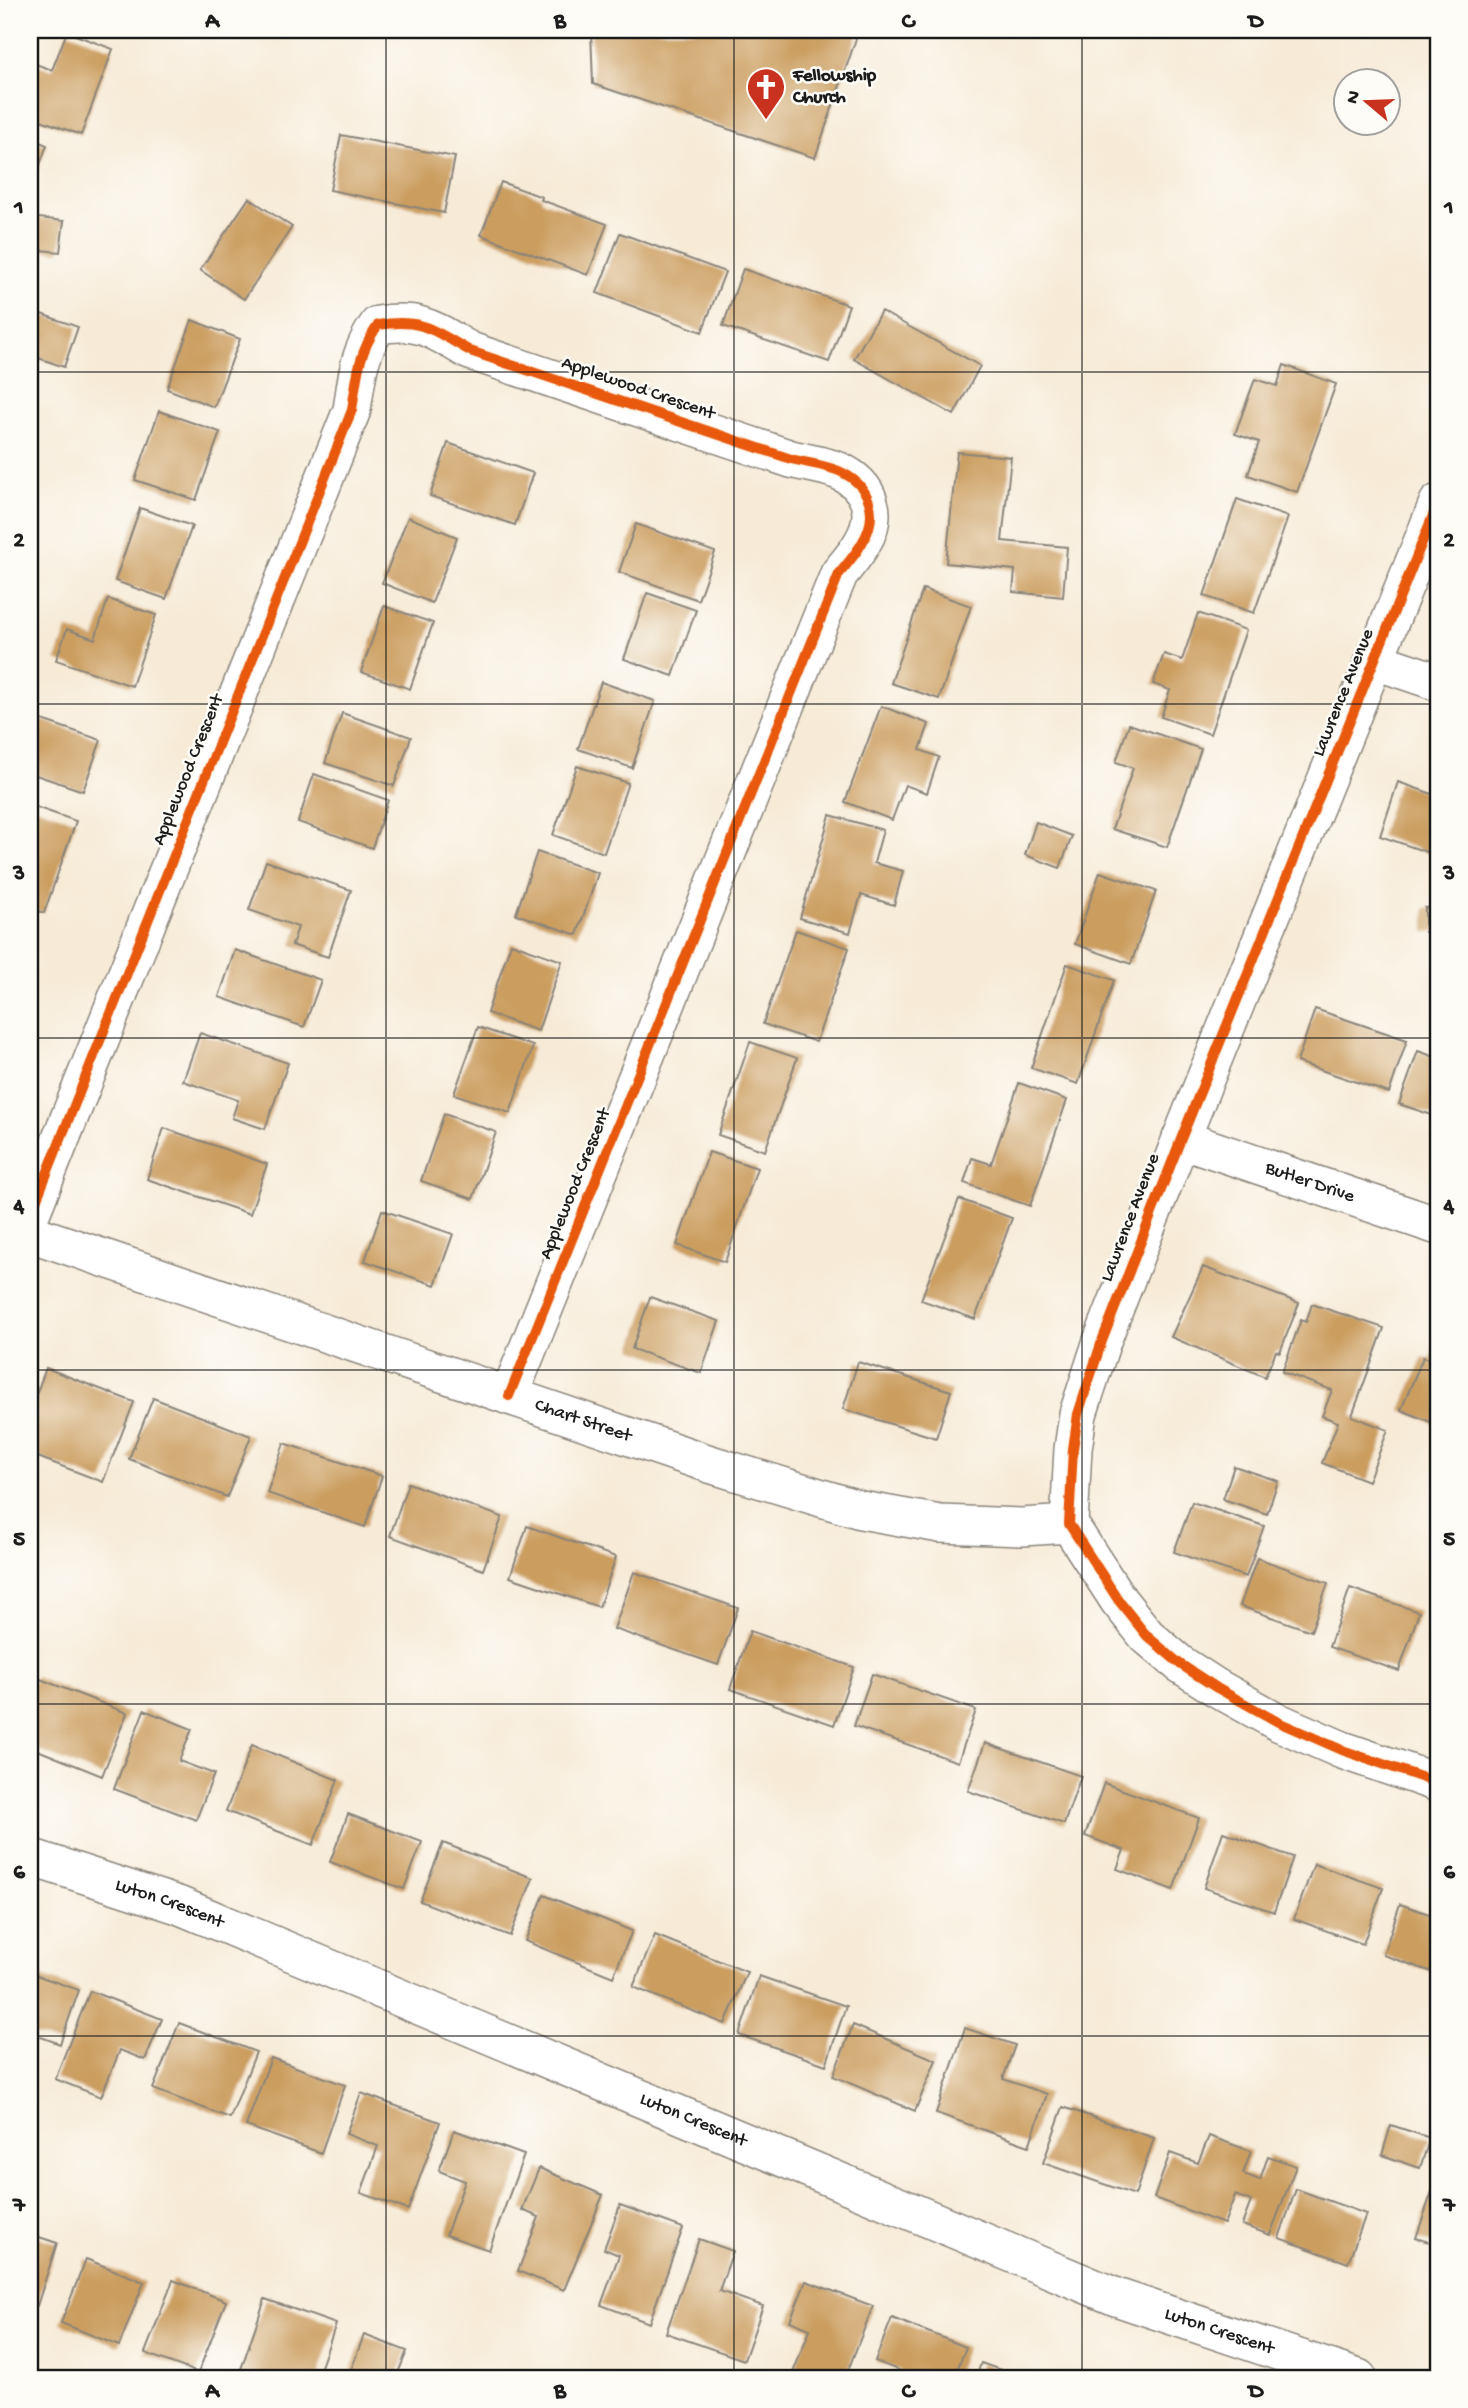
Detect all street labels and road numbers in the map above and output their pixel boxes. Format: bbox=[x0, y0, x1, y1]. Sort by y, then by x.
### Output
street label: Applewood Crescent bbox=[558, 352, 720, 427]
street label: Lawrence Avenue bbox=[1308, 626, 1380, 760]
street label: Applewood Crescent bbox=[148, 689, 231, 849]
street label: Applewood Crescent bbox=[535, 1103, 618, 1263]
street label: Lawrence Avenue bbox=[1096, 1150, 1166, 1285]
street label: Butler Drive bbox=[1261, 1156, 1358, 1208]
street label: Chart Street bbox=[532, 1394, 637, 1449]
street label: Luton Crescent bbox=[112, 1874, 229, 1935]
street label: Luton Crescent bbox=[636, 2088, 752, 2154]
street label: Luton Crescent bbox=[1161, 2303, 1279, 2361]

